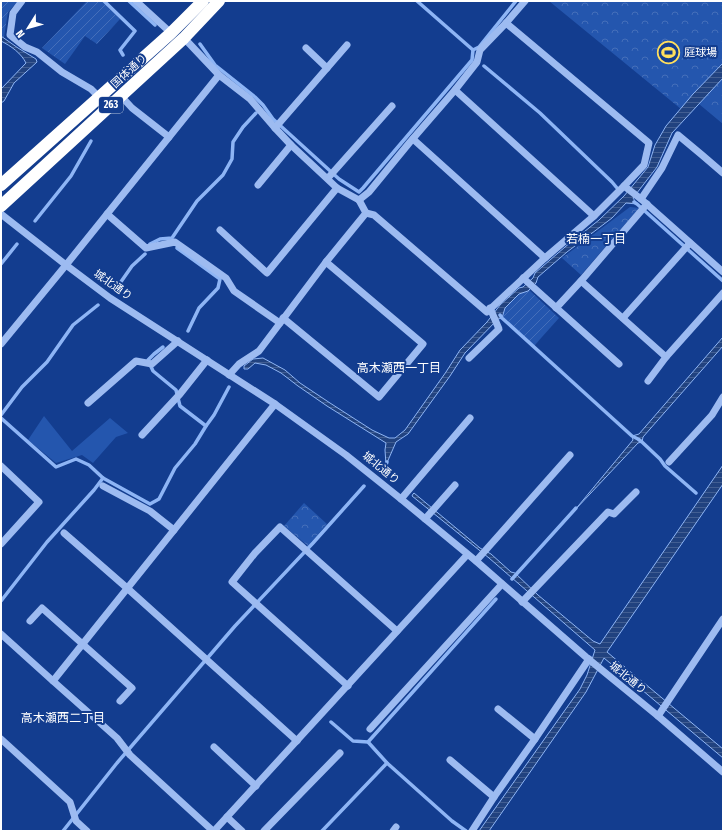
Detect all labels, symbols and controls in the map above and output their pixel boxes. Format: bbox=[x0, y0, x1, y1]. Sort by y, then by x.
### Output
north arrow bbox=[8, 8, 48, 48]
text: N bbox=[13, 27, 28, 40]
sports icon: 庭球場 bbox=[655, 39, 681, 65]
place label: 庭球場 bbox=[684, 46, 717, 59]
street label: 国体通り bbox=[108, 51, 150, 91]
road number: 263 bbox=[99, 97, 123, 113]
district label: 若楠一丁目 bbox=[566, 232, 626, 246]
street label: 城北通り bbox=[91, 267, 135, 303]
district label: 高木瀬西一丁目 bbox=[357, 361, 441, 375]
street label: 城北通り bbox=[360, 449, 402, 487]
street label: 城北通り bbox=[607, 659, 649, 697]
district label: 高木瀬西二丁目 bbox=[21, 711, 105, 725]

